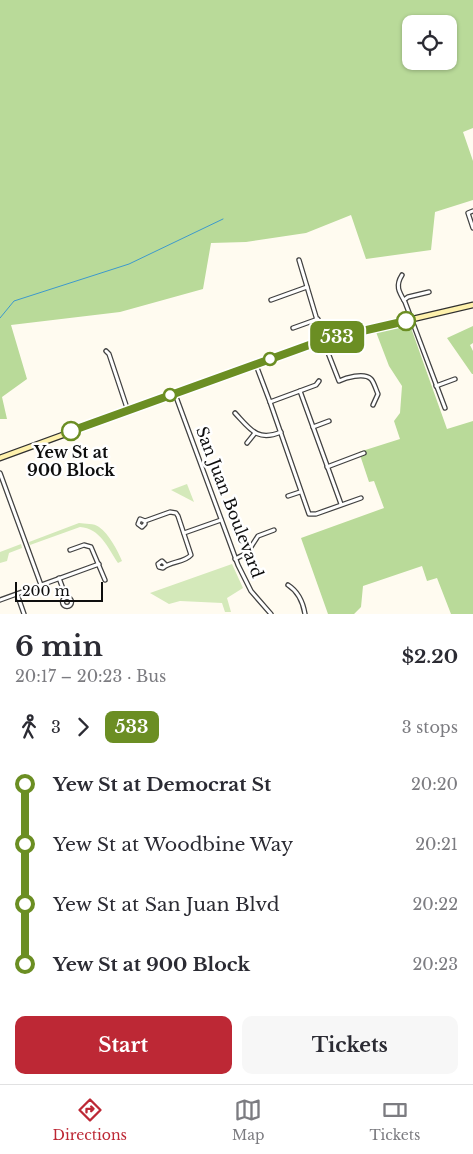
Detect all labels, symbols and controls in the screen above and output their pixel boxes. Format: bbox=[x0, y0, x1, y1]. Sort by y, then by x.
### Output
map controls bbox=[402, 15, 457, 70]
button: locate bbox=[402, 15, 457, 70]
unlabelled marker bbox=[396, 311, 416, 331]
line badge: 533 bbox=[308, 321, 366, 353]
text: 533 bbox=[320, 326, 354, 348]
unlabelled marker bbox=[263, 352, 277, 366]
unlabelled marker bbox=[163, 388, 177, 402]
marker: Yew St at 900 Block bbox=[61, 421, 81, 441]
street label: San Juan Boulevard bbox=[192, 424, 268, 581]
place label: Yew St at 900 Block bbox=[27, 442, 115, 480]
scale bar bbox=[15, 579, 102, 602]
text: 200 m bbox=[22, 582, 70, 600]
text: 6 min bbox=[15, 629, 103, 664]
text: $2.20 bbox=[402, 645, 458, 668]
text: 20:17 – 20:23 · Bus bbox=[15, 666, 166, 686]
icon: walk bbox=[15, 713, 43, 741]
icon: forward bbox=[69, 713, 97, 741]
text: 533 bbox=[115, 716, 149, 738]
text: 3 bbox=[51, 717, 61, 737]
text: 3 stops bbox=[402, 717, 458, 737]
text: Yew St at Democrat St bbox=[53, 773, 271, 796]
text: 20:20 bbox=[411, 774, 458, 794]
text: Yew St at Woodbine Way bbox=[53, 833, 293, 856]
text: 20:21 bbox=[415, 834, 458, 854]
text: Yew St at San Juan Blvd bbox=[53, 893, 280, 916]
text: 20:22 bbox=[412, 894, 458, 914]
text: Yew St at 900 Block bbox=[53, 953, 250, 976]
text: 20:23 bbox=[412, 954, 458, 974]
button: Start bbox=[15, 1016, 232, 1074]
button: Tickets bbox=[242, 1016, 458, 1074]
tab: Directions bbox=[53, 1096, 127, 1144]
tab: Map bbox=[232, 1096, 265, 1144]
tab: Tickets bbox=[370, 1096, 420, 1144]

